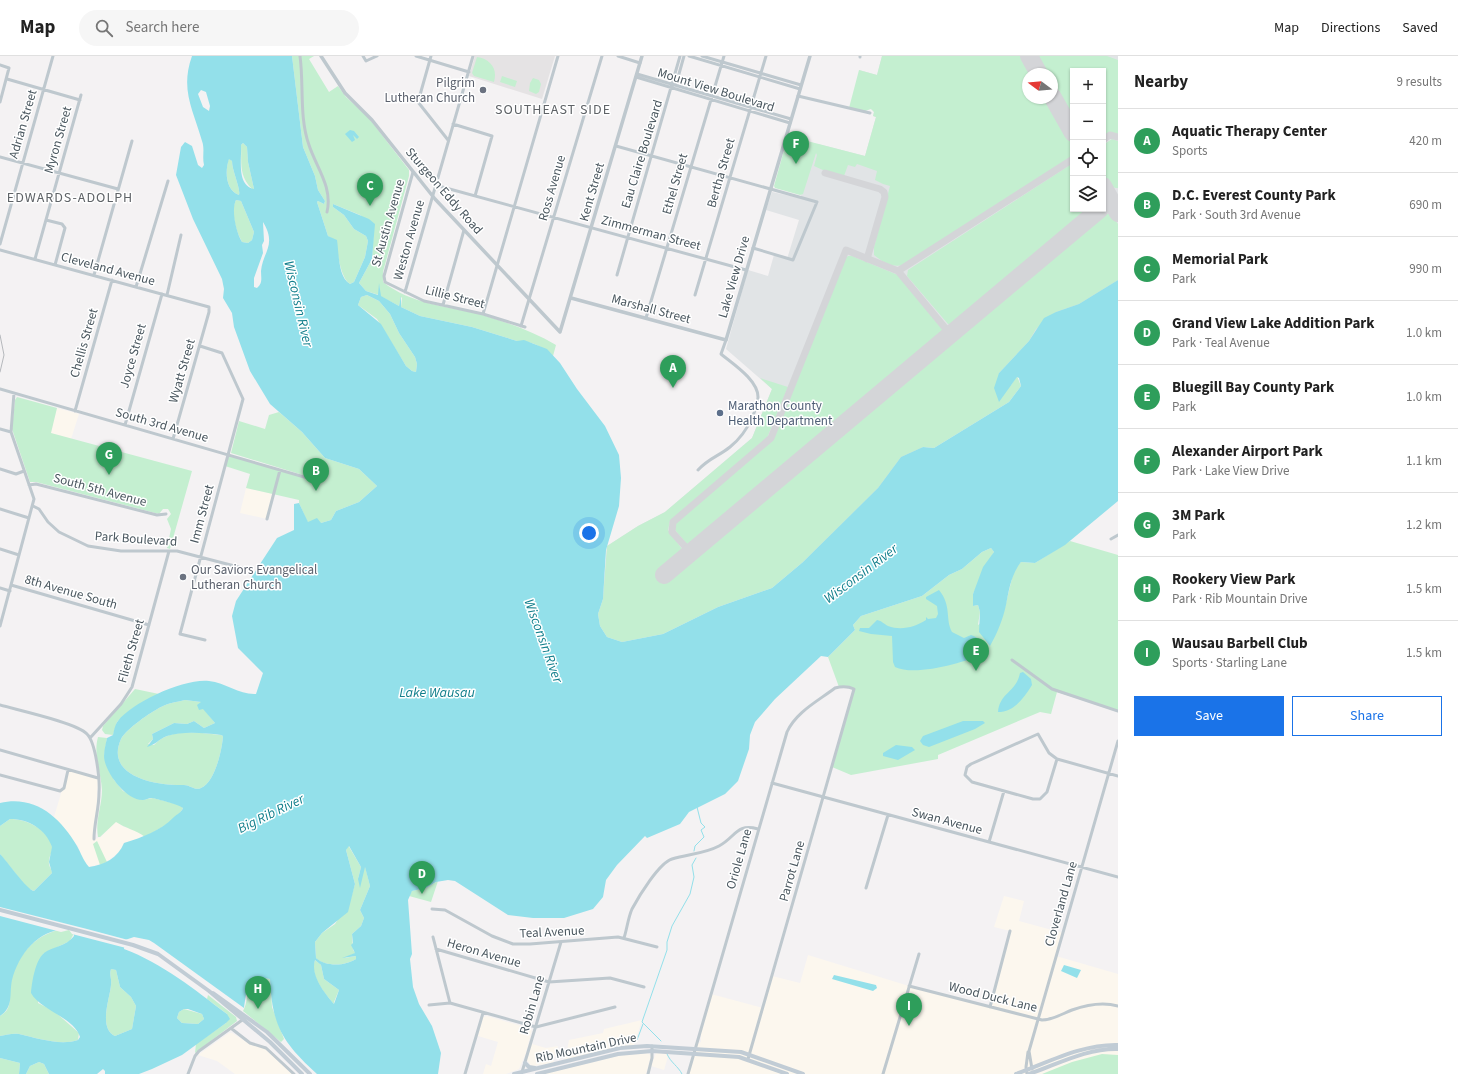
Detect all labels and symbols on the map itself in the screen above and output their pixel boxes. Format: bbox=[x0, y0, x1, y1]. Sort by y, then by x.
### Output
street label: Mount View Boulevard bbox=[655, 64, 777, 116]
north arrow bbox=[1022, 68, 1058, 104]
place label: Pilgrim Lutheran Church bbox=[384, 74, 475, 107]
marker: Pilgrim Lutheran Church bbox=[478, 85, 488, 95]
street label: Adrian Street bbox=[5, 87, 42, 161]
street label: Eau Claire Boulevard bbox=[617, 98, 667, 210]
district label: SOUTHEAST SIDE bbox=[495, 100, 611, 120]
street label: Myron Street bbox=[40, 104, 76, 176]
pin: F bbox=[783, 131, 809, 164]
street label: Bertha Street bbox=[702, 135, 740, 210]
street label: Sturgeon Eddy Road bbox=[401, 144, 487, 238]
street label: Ethel Street bbox=[658, 151, 692, 217]
street label: Ross Avenue bbox=[534, 153, 570, 223]
street label: Kent Street bbox=[575, 160, 609, 224]
pin: C bbox=[357, 173, 383, 206]
street label: St Austin Avenue bbox=[367, 177, 409, 269]
district label: EDWARDS-ADOLPH bbox=[7, 188, 133, 208]
street label: Weston Avenue bbox=[389, 198, 429, 282]
street label: Zimmerman Street bbox=[599, 211, 703, 255]
street label: Lake View Drive bbox=[714, 234, 754, 320]
street label: Cleveland Avenue bbox=[59, 248, 157, 290]
water label: Wisconsin River bbox=[278, 259, 318, 350]
street label: Lillie Street bbox=[423, 281, 487, 313]
street label: Marshall Street bbox=[609, 290, 693, 328]
street label: Chellis Street bbox=[66, 306, 103, 380]
street label: Joyce Street bbox=[115, 321, 151, 390]
street label: Wyatt Street bbox=[164, 336, 200, 405]
pin: A bbox=[660, 355, 686, 388]
place label: Marathon County Health Department bbox=[728, 397, 833, 430]
street label: South 3rd Avenue bbox=[113, 403, 211, 447]
marker: Marathon County Health Department bbox=[715, 408, 725, 418]
pin: G bbox=[96, 442, 122, 475]
pin: B bbox=[303, 458, 329, 491]
street label: South 5th Avenue bbox=[51, 469, 149, 511]
street label: Imm Street bbox=[186, 482, 219, 545]
your location bbox=[579, 523, 599, 543]
street label: Park Boulevard bbox=[94, 527, 178, 551]
water label: Wisconsin River bbox=[820, 539, 903, 608]
place label: Our Saviors Evangelical Lutheran Church bbox=[191, 561, 317, 594]
street label: 8th Avenue South bbox=[23, 570, 119, 614]
marker: Our Saviors Evangelical Lutheran Church bbox=[178, 572, 188, 582]
water label: Wisconsin River bbox=[519, 596, 568, 687]
street label: Flieth Street bbox=[113, 616, 149, 685]
pin: E bbox=[963, 638, 989, 671]
water label: Lake Wausau bbox=[399, 683, 475, 703]
water label: Big Rib River bbox=[234, 789, 309, 839]
street label: Swan Avenue bbox=[910, 803, 984, 839]
street label: Oriole Lane bbox=[722, 827, 756, 891]
street label: Parrot Lane bbox=[775, 838, 809, 904]
street label: Cloverland Lane bbox=[1040, 859, 1082, 949]
pin: D bbox=[409, 861, 435, 894]
street label: Teal Avenue bbox=[519, 921, 585, 943]
street label: Heron Avenue bbox=[445, 934, 523, 972]
street label: Robin Lane bbox=[515, 973, 549, 1037]
pin: H bbox=[245, 976, 271, 1009]
street label: Wood Duck Lane bbox=[947, 977, 1039, 1017]
pin: I bbox=[896, 993, 922, 1026]
street label: Rib Mountain Drive bbox=[534, 1029, 638, 1067]

